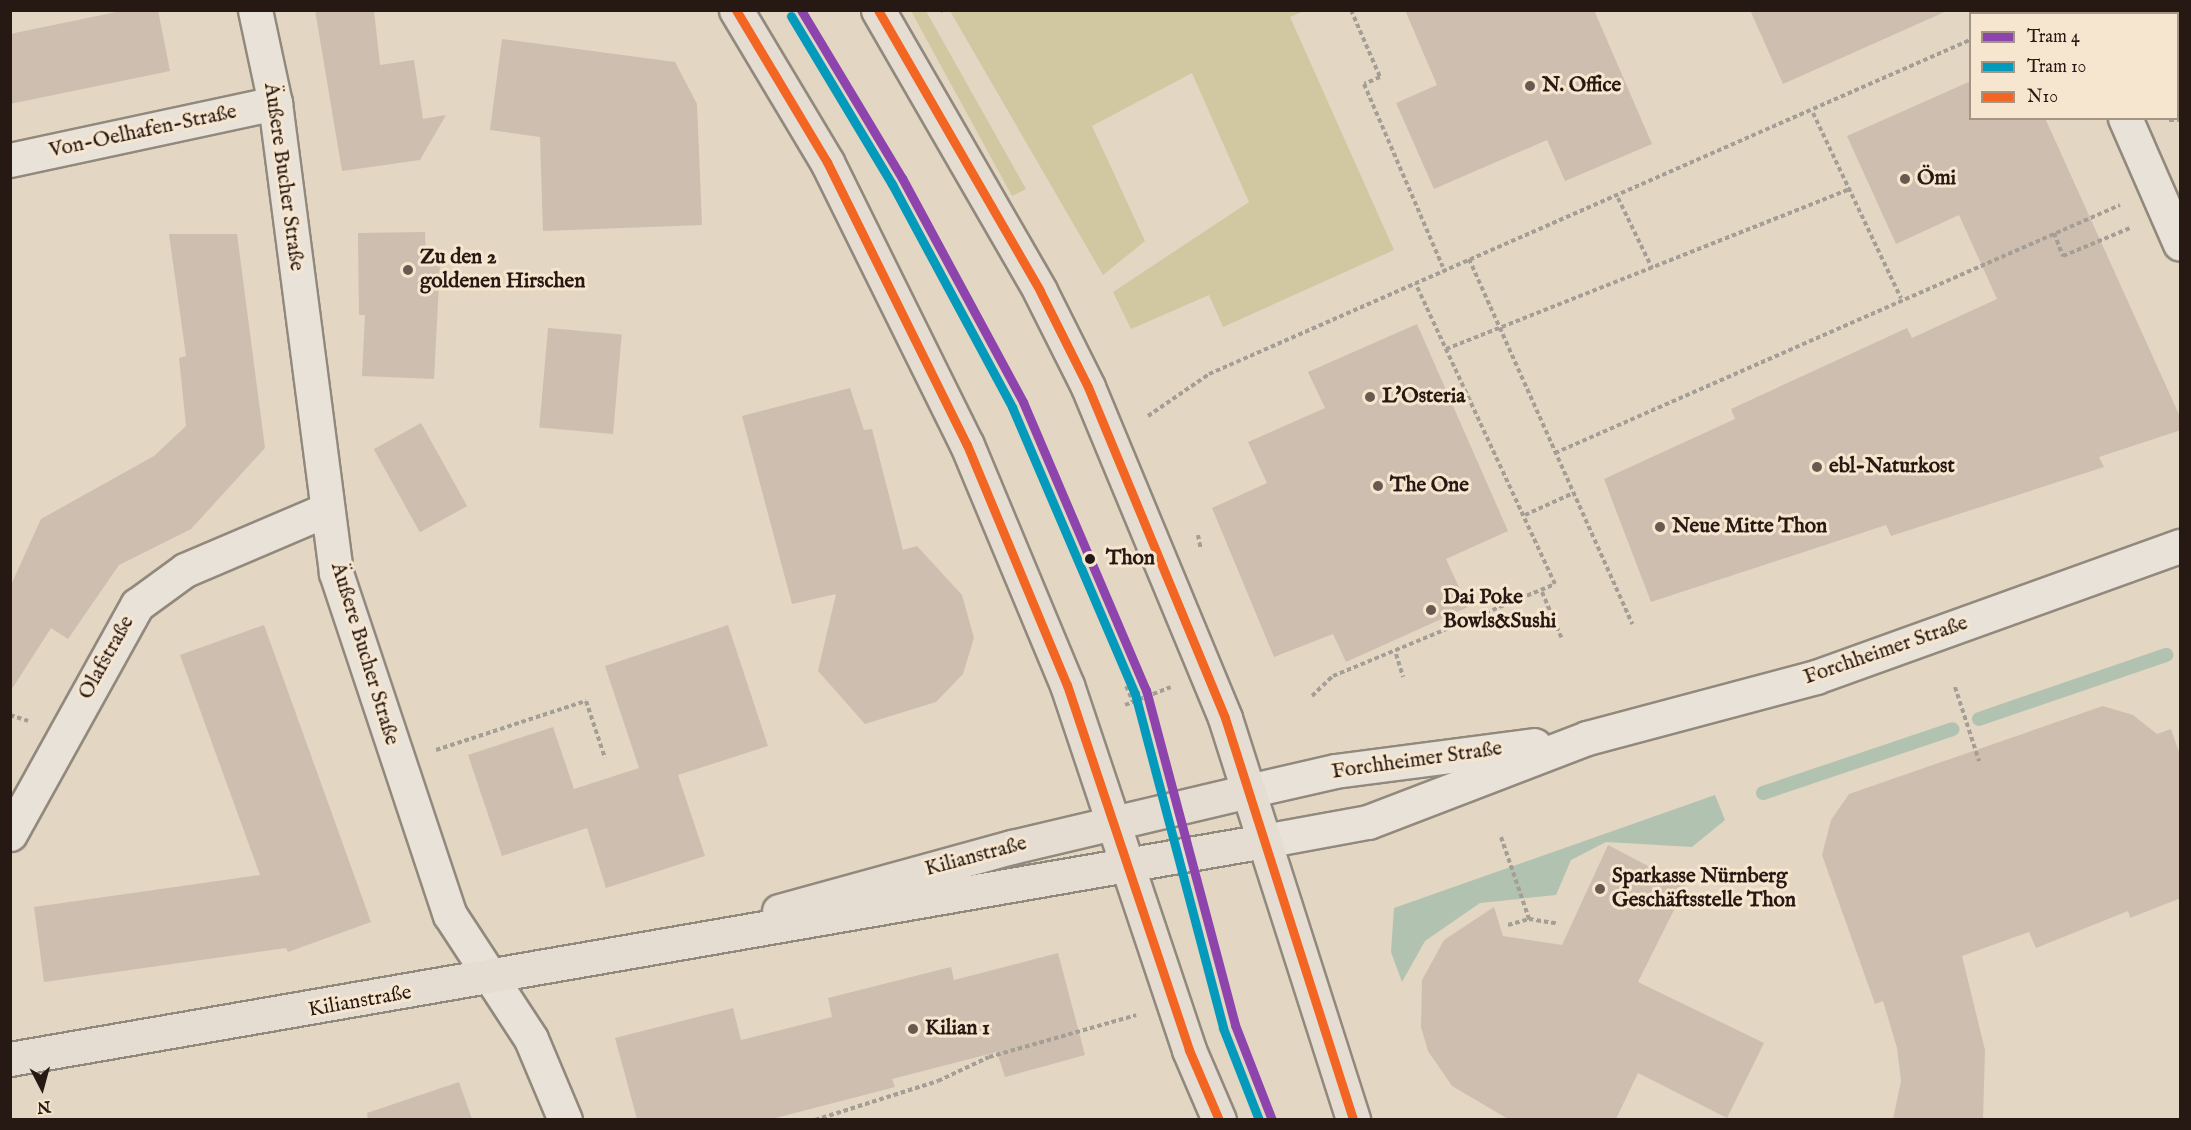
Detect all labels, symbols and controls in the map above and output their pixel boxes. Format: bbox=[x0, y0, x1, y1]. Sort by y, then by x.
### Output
legend bbox=[1969, 12, 2179, 120]
text: Tram 4 bbox=[2027, 26, 2080, 49]
text: Tram 10 bbox=[2027, 56, 2086, 79]
place label: N. Office bbox=[1542, 73, 1621, 99]
marker: N. Office bbox=[1523, 79, 1537, 93]
street label: Äußere Bucher Straße bbox=[257, 81, 309, 273]
text: N10 bbox=[2027, 86, 2058, 109]
street label: Von-Oelhafen-Straße bbox=[47, 100, 239, 164]
place label: Ömi bbox=[1917, 166, 1956, 192]
marker: Ömi bbox=[1898, 172, 1912, 186]
place label: Zu den 2 goldenen Hirschen bbox=[420, 245, 585, 295]
marker: Zu den 2 goldenen Hirschen bbox=[401, 263, 415, 277]
place label: L'Osteria bbox=[1382, 384, 1465, 410]
marker: L'Osteria bbox=[1363, 390, 1377, 404]
place label: ebl-Naturkost bbox=[1829, 454, 1955, 480]
marker: ebl-Naturkost bbox=[1810, 460, 1824, 474]
place label: The One bbox=[1390, 473, 1469, 499]
marker: The One bbox=[1371, 479, 1385, 493]
place label: Neue Mitte Thon bbox=[1672, 514, 1827, 540]
marker: Neue Mitte Thon bbox=[1653, 520, 1667, 534]
place label: Thon bbox=[1106, 546, 1155, 572]
marker: Thon bbox=[1079, 548, 1101, 570]
street label: Äußere Bucher Straße bbox=[324, 560, 404, 748]
place label: Dai Poke Bowls&Sushi bbox=[1443, 585, 1556, 635]
marker: Dai Poke Bowls&Sushi bbox=[1424, 603, 1438, 617]
street label: Forchheimer Straße bbox=[1801, 611, 1971, 691]
street label: Olafstraße bbox=[74, 612, 140, 704]
street label: Forchheimer Straße bbox=[1330, 737, 1504, 785]
street label: Kilianstraße bbox=[922, 831, 1030, 883]
place label: Sparkasse Nürnberg Geschäftsstelle Thon bbox=[1612, 864, 1796, 914]
marker: Sparkasse Nürnberg Geschäftsstelle Thon bbox=[1593, 882, 1607, 896]
street label: Kilianstraße bbox=[306, 981, 414, 1023]
place label: Kilian 1 bbox=[925, 1016, 990, 1042]
marker: Kilian 1 bbox=[906, 1022, 920, 1036]
north arrow bbox=[12, 1058, 72, 1118]
text: N bbox=[36, 1095, 52, 1117]

